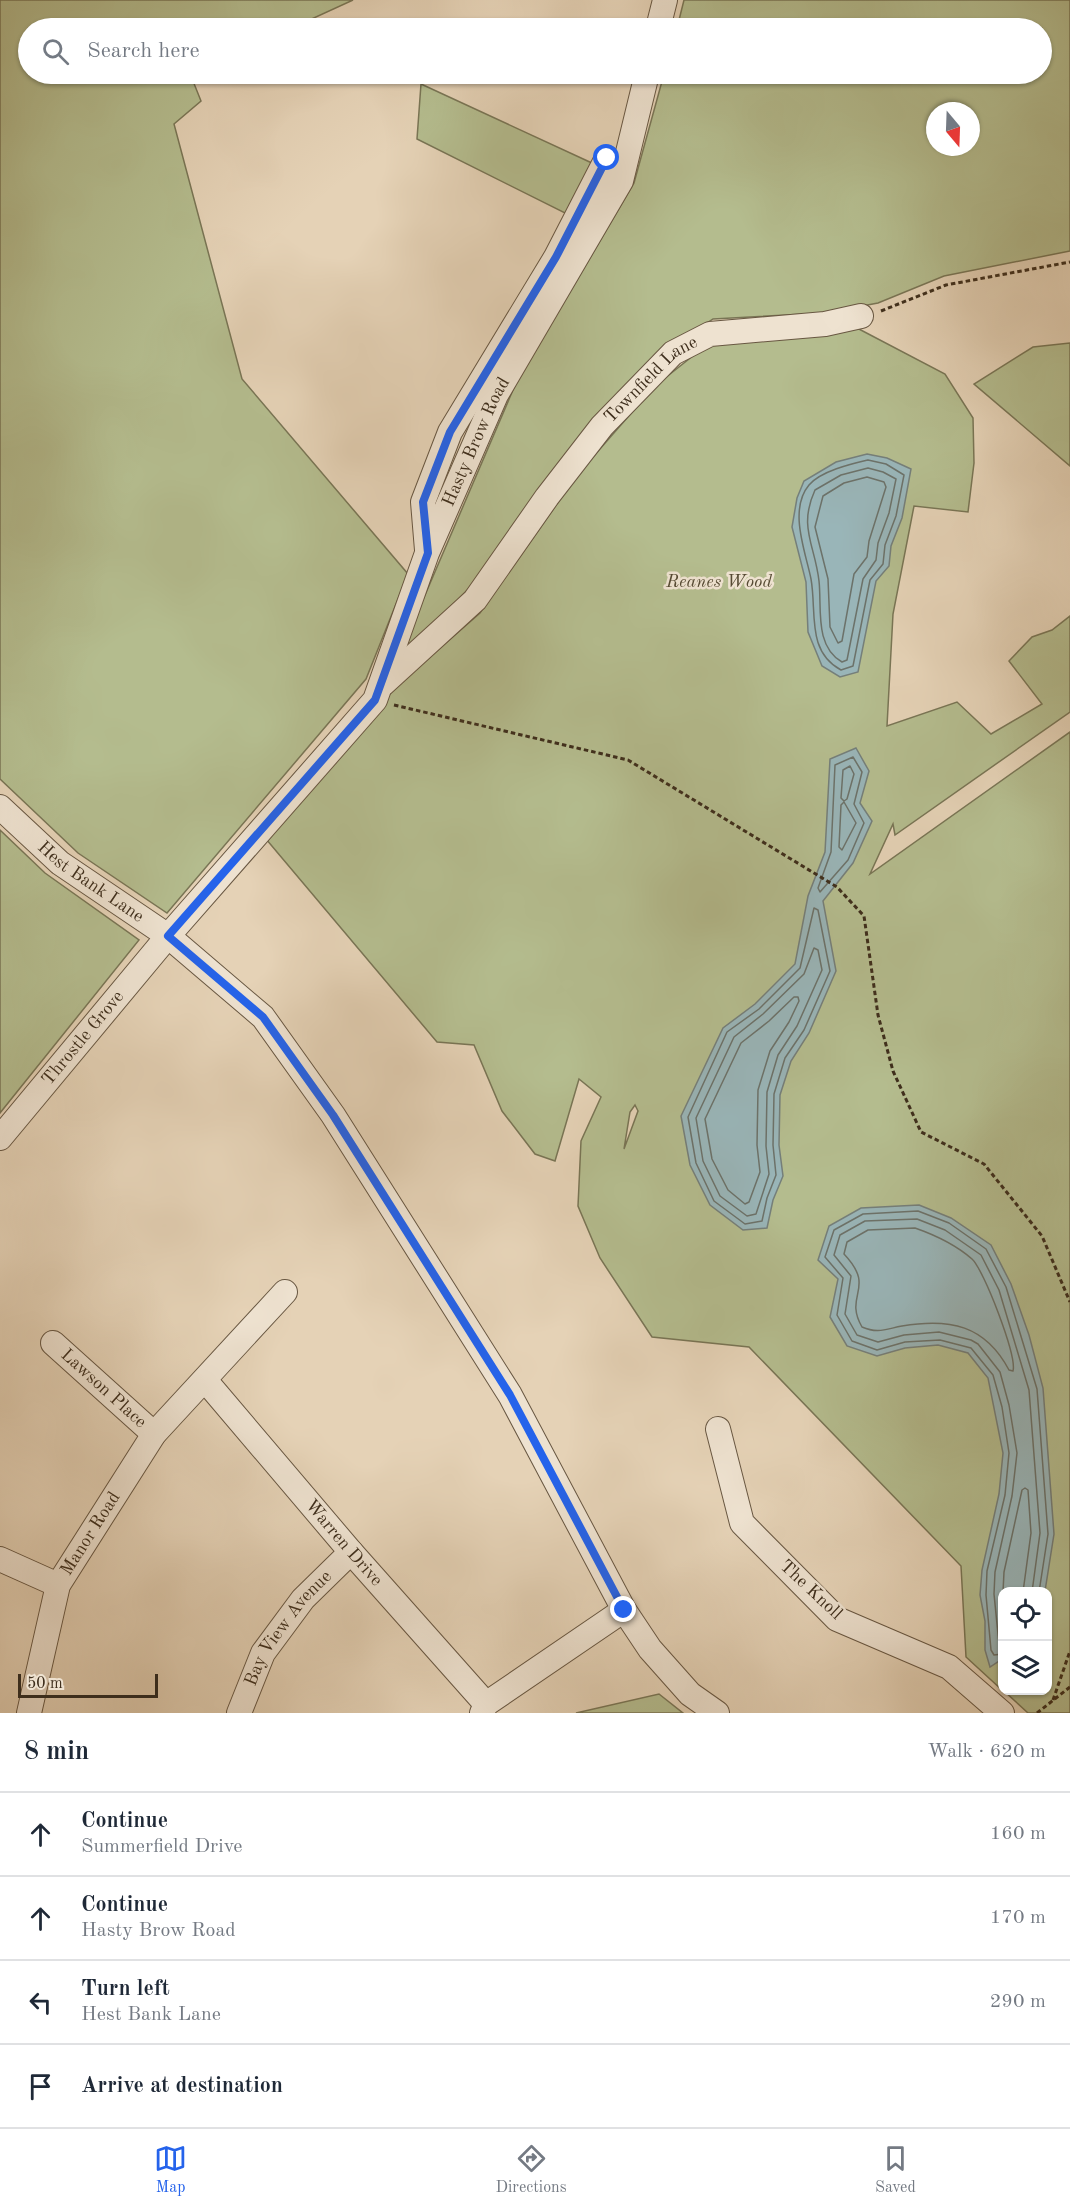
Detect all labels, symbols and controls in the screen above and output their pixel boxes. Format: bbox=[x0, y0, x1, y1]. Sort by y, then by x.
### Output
search box bbox=[18, 18, 1052, 84]
icon: search bbox=[39, 35, 72, 68]
text: Search here bbox=[87, 40, 200, 62]
north arrow bbox=[926, 102, 980, 156]
route start bbox=[593, 144, 619, 170]
street label: Townfield Lane bbox=[601, 333, 700, 427]
street label: Hasty Brow Road bbox=[439, 374, 513, 509]
park label: Reanes Wood bbox=[665, 573, 772, 591]
street label: Hest Bank Lane bbox=[34, 838, 147, 926]
street label: Throstle Grove bbox=[39, 987, 127, 1089]
street label: Lawson Place bbox=[57, 1346, 150, 1431]
street label: Manor Road bbox=[57, 1489, 124, 1579]
street label: Warren Drive bbox=[302, 1496, 386, 1590]
street label: The Knoll bbox=[776, 1557, 846, 1623]
street label: Bay View Avenue bbox=[242, 1567, 335, 1689]
map controls bbox=[998, 1587, 1052, 1695]
button: locate bbox=[998, 1587, 1052, 1641]
route end bbox=[610, 1596, 636, 1622]
button: layers bbox=[998, 1641, 1052, 1695]
scale bar bbox=[18, 1671, 158, 1698]
text: 50 m bbox=[27, 1676, 63, 1692]
text: 8 min bbox=[24, 1739, 89, 1765]
text: Walk · 620 m bbox=[927, 1742, 1046, 1762]
text: Continue bbox=[81, 1810, 168, 1832]
icon: ahead bbox=[24, 1818, 57, 1851]
text: 160 m bbox=[990, 1824, 1046, 1844]
text: Summerfield Drive bbox=[81, 1837, 243, 1857]
text: Continue bbox=[81, 1894, 168, 1916]
icon: ahead bbox=[24, 1902, 57, 1935]
text: 170 m bbox=[990, 1908, 1046, 1928]
text: Hasty Brow Road bbox=[81, 1921, 236, 1941]
text: Turn left bbox=[81, 1978, 170, 2000]
icon: left bbox=[24, 1986, 57, 2019]
text: 290 m bbox=[990, 1992, 1046, 2012]
text: Hest Bank Lane bbox=[81, 2005, 221, 2025]
icon: arrive bbox=[24, 2070, 57, 2103]
text: Arrive at destination bbox=[81, 2075, 283, 2097]
tab: Map bbox=[154, 2142, 187, 2198]
tab: Directions bbox=[496, 2142, 567, 2198]
tab: Saved bbox=[875, 2142, 916, 2198]

